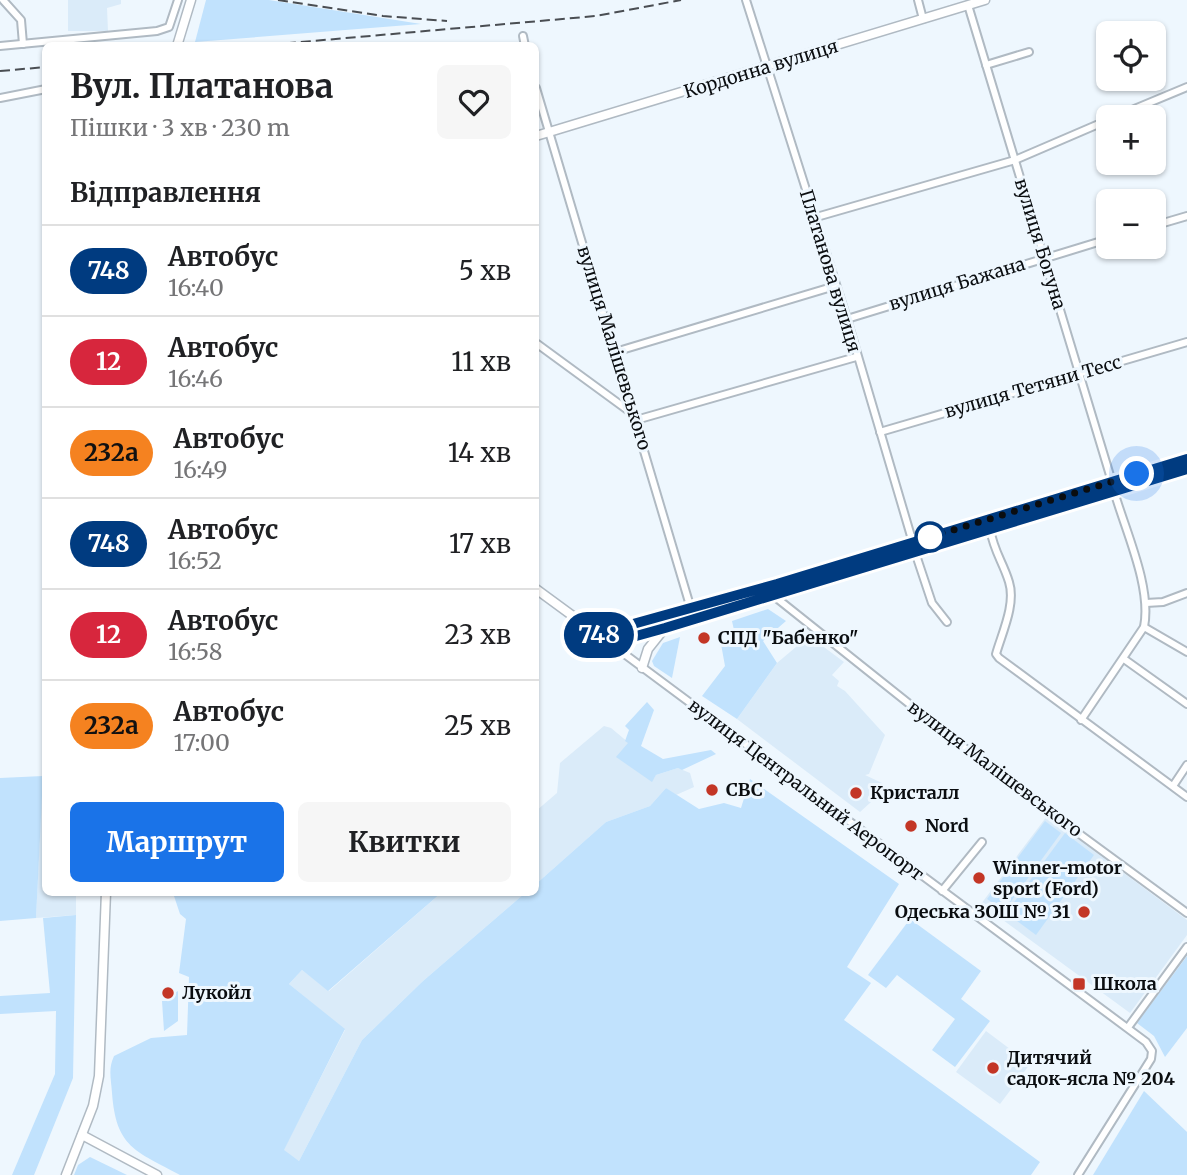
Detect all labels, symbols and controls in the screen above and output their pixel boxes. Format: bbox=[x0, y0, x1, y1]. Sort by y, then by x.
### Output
map controls bbox=[1096, 21, 1166, 259]
button: locate bbox=[1096, 21, 1166, 91]
street label: Кордонна вулиця bbox=[681, 34, 841, 103]
button: heart bbox=[437, 65, 511, 139]
text: Вул. Платанова bbox=[70, 66, 334, 107]
button: + bbox=[1096, 105, 1166, 175]
text: Пішки · 3 хв · 230 m bbox=[70, 113, 290, 142]
text: Відправлення bbox=[70, 176, 261, 209]
street label: вулиця Богуна bbox=[1010, 176, 1071, 313]
street label: Платанова вулиця bbox=[795, 187, 866, 355]
button: − bbox=[1096, 189, 1166, 259]
text: Автобус bbox=[168, 240, 278, 273]
street label: вулиця Малішевського bbox=[572, 243, 657, 453]
street label: вулиця Бажана bbox=[886, 252, 1028, 315]
text: 5 хв bbox=[459, 254, 511, 287]
text: 748 bbox=[87, 255, 130, 286]
text: 16:40 bbox=[168, 273, 224, 302]
text: Автобус bbox=[168, 331, 278, 364]
text: 11 хв bbox=[451, 345, 511, 378]
text: 12 bbox=[96, 346, 121, 377]
street label: вулиця Тетяни Тесс bbox=[942, 350, 1124, 423]
text: 16:46 bbox=[168, 364, 223, 393]
text: Автобус bbox=[174, 422, 284, 455]
text: 14 хв bbox=[448, 436, 511, 469]
text: 232а bbox=[84, 437, 139, 468]
text: 16:49 bbox=[174, 455, 227, 484]
your location bbox=[1119, 456, 1154, 491]
text: Автобус bbox=[168, 513, 278, 546]
unlabelled marker bbox=[915, 522, 945, 552]
text: 17 хв bbox=[449, 527, 511, 560]
text: 748 bbox=[87, 528, 130, 559]
text: 16:52 bbox=[168, 546, 222, 575]
text: Автобус bbox=[168, 604, 278, 637]
line badge: 748 bbox=[559, 612, 639, 658]
text: 23 хв bbox=[445, 618, 511, 651]
text: 12 bbox=[96, 619, 121, 650]
text: 748 bbox=[578, 619, 620, 650]
place label: СПД "Бабенко" bbox=[718, 626, 858, 649]
marker: СПД "Бабенко" bbox=[696, 630, 712, 646]
text: 16:58 bbox=[168, 637, 222, 666]
street label: вулиця Центральний Аеропорт bbox=[684, 694, 929, 886]
text: Автобус bbox=[174, 695, 284, 728]
street label: вулиця Малішевського bbox=[904, 695, 1087, 842]
text: 25 хв bbox=[444, 709, 511, 742]
text: 232а bbox=[84, 710, 139, 741]
text: 17:00 bbox=[174, 728, 230, 757]
place label: СВС bbox=[726, 778, 763, 801]
place label: Кристалл bbox=[870, 781, 959, 804]
marker: СВС bbox=[704, 782, 720, 798]
marker: Кристалл bbox=[848, 785, 864, 801]
button: Маршрут bbox=[70, 802, 284, 882]
button: Квитки bbox=[298, 802, 511, 882]
place label: Nord bbox=[925, 814, 969, 837]
marker: Nord bbox=[903, 818, 919, 834]
place label: Winner-motor sport (Ford) bbox=[992, 856, 1122, 900]
marker: Winner-motor sport (Ford) bbox=[971, 870, 987, 886]
place label: Одеська ЗОШ № 31 bbox=[895, 900, 1070, 923]
marker: Одеська ЗОШ № 31 bbox=[1076, 904, 1092, 920]
place label: Школа bbox=[1093, 972, 1157, 995]
marker: Школа bbox=[1071, 976, 1087, 992]
place label: Лукойл bbox=[182, 981, 252, 1004]
marker: Лукойл bbox=[160, 985, 176, 1001]
place label: Дитячий садок-ясла № 204 bbox=[1007, 1046, 1175, 1090]
marker: Дитячий садок-ясла № 204 bbox=[985, 1060, 1001, 1076]

